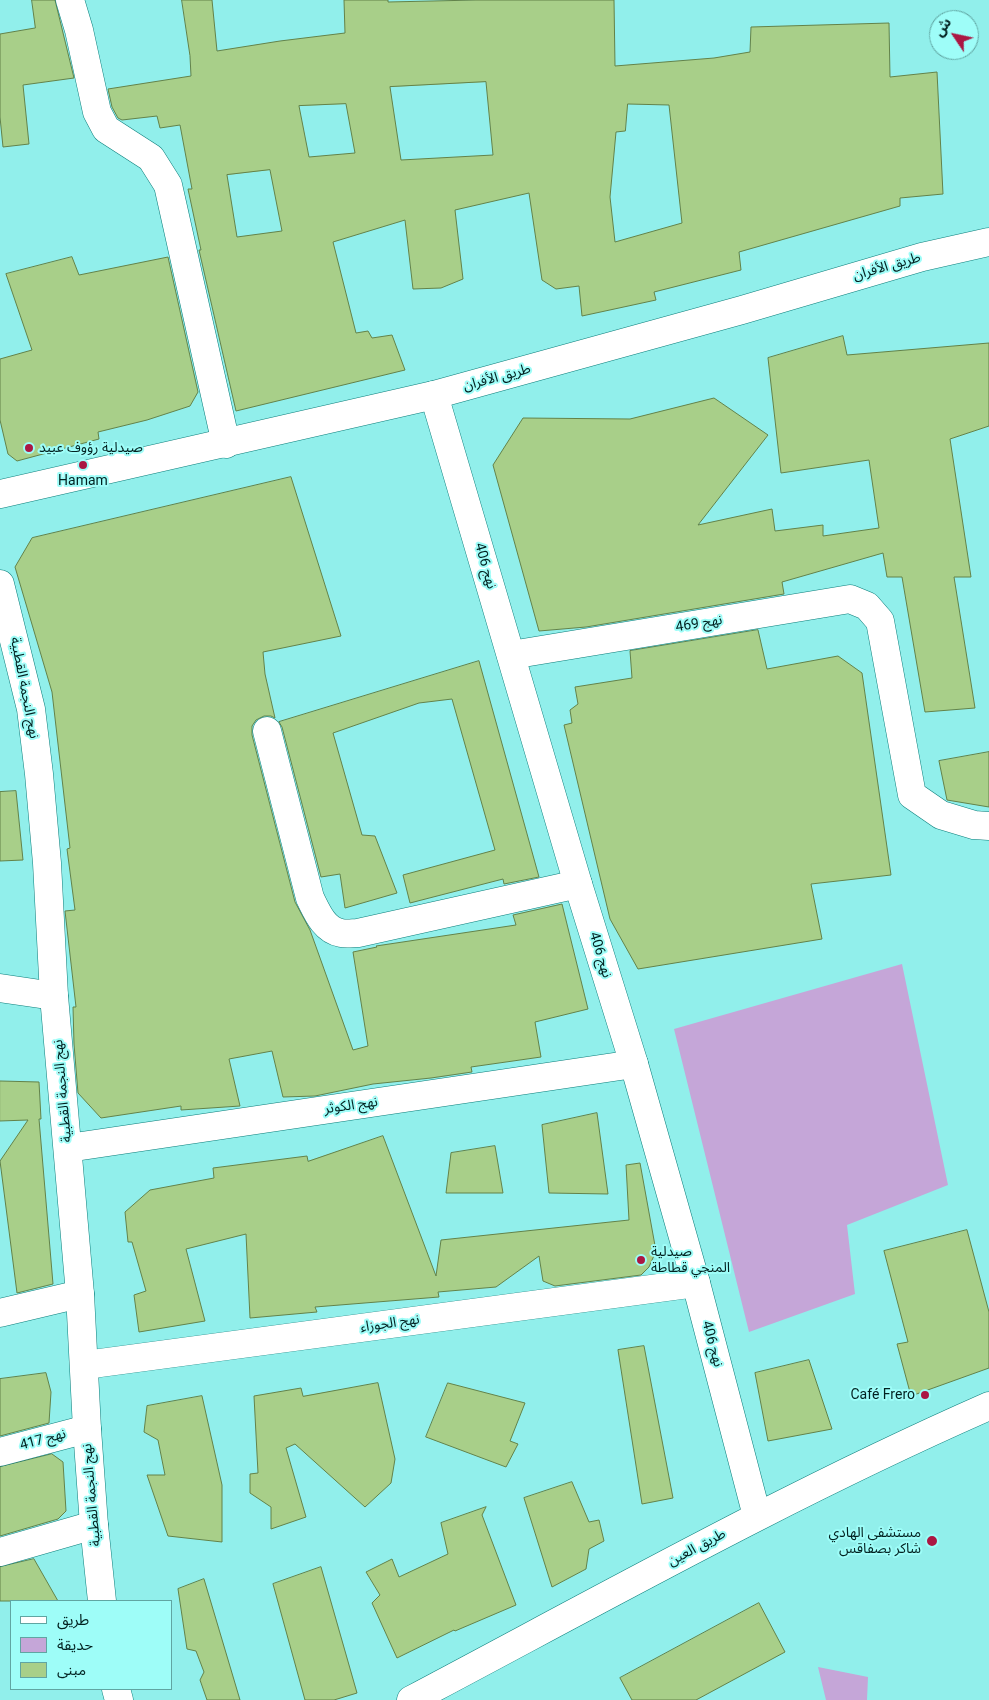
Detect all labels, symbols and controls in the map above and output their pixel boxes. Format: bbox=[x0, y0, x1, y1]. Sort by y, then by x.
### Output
north arrow bbox=[929, 10, 979, 60]
text: ش bbox=[930, 15, 954, 40]
street label: طريق الأفران bbox=[851, 249, 923, 285]
street label: طريق الأفران bbox=[461, 361, 533, 395]
place label: صيدلية رؤوف عبيد bbox=[39, 440, 143, 456]
marker: صيدلية رؤوف عبيد bbox=[23, 442, 35, 454]
marker: Hamam bbox=[77, 459, 89, 471]
place label: Hamam bbox=[58, 473, 108, 489]
street label: نهج 406 bbox=[470, 541, 500, 591]
street label: نهج 469 bbox=[674, 612, 724, 636]
street label: نهج النجمة القطبية bbox=[6, 636, 42, 740]
street label: نهج 406 bbox=[585, 930, 615, 980]
street label: نهج النجمة القطبية bbox=[50, 1039, 76, 1143]
street label: نهج الكوثر bbox=[323, 1094, 379, 1118]
place label: صيدلية المنجي قطاطة bbox=[651, 1244, 730, 1276]
marker: صيدلية المنجي قطاطة bbox=[635, 1254, 647, 1266]
street label: نهج الجوزاء bbox=[359, 1312, 421, 1336]
street label: نهج 406 bbox=[698, 1319, 726, 1369]
place label: Café Frero bbox=[850, 1387, 915, 1403]
marker: Café Frero bbox=[919, 1389, 931, 1401]
street label: نهج 417 bbox=[18, 1426, 68, 1454]
street label: نهج النجمة القطبية bbox=[79, 1443, 105, 1547]
place label: مستشفى الهادي شاكر بصفاقس bbox=[828, 1525, 921, 1558]
street label: طريق العين bbox=[665, 1526, 729, 1570]
marker: مستشفى الهادي شاكر بصفاقس bbox=[925, 1534, 939, 1548]
legend bbox=[10, 1600, 172, 1690]
text: طريق bbox=[57, 1611, 89, 1629]
text: حديقة bbox=[57, 1636, 93, 1654]
text: مبنى bbox=[57, 1661, 86, 1679]

